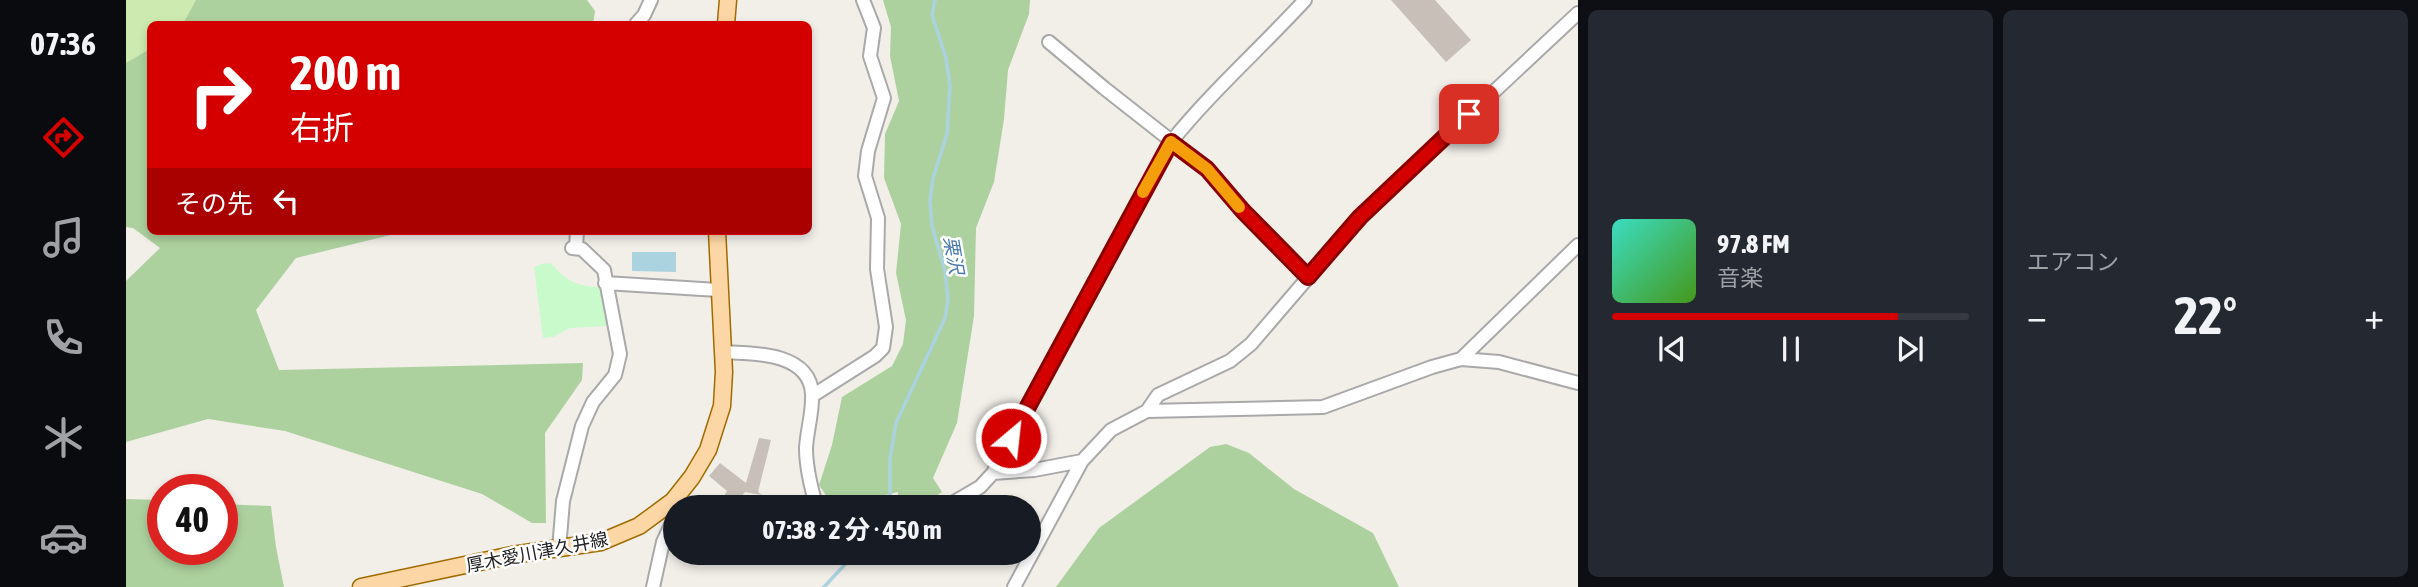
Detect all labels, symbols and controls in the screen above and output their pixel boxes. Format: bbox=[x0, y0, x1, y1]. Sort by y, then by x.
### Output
text: 07:36 bbox=[30, 25, 96, 62]
text: 200 m bbox=[290, 44, 401, 100]
icon: right bbox=[175, 49, 266, 140]
pin bbox=[1439, 84, 1499, 144]
icon: arrive bbox=[1450, 95, 1488, 133]
text: 右折 bbox=[290, 109, 354, 146]
icon: directions bbox=[39, 113, 88, 162]
icon: left bbox=[267, 182, 305, 220]
text: その先 bbox=[175, 189, 253, 219]
icon: music bbox=[39, 213, 88, 262]
text: 97.8 FM bbox=[1717, 229, 1790, 259]
water label: 栗沢 bbox=[940, 234, 969, 279]
text: エアコン bbox=[2027, 249, 2119, 275]
text: 音楽 bbox=[1717, 265, 1763, 291]
text: 22° bbox=[2174, 285, 2237, 345]
text: − bbox=[2027, 294, 2047, 337]
text: + bbox=[2364, 294, 2384, 337]
icon: phone bbox=[39, 313, 88, 362]
icon: previous bbox=[1653, 330, 1691, 368]
icon: pause bbox=[1772, 330, 1810, 368]
icon: next bbox=[1891, 330, 1929, 368]
position arrow bbox=[974, 401, 1048, 475]
icon: climate bbox=[39, 413, 88, 462]
speed limit sign: 40 bbox=[147, 474, 238, 565]
icon: car bbox=[39, 513, 88, 562]
text: 07:38 · 2 分 · 450 m bbox=[762, 515, 942, 545]
street label: 厚木愛川津久井線 bbox=[464, 528, 610, 576]

